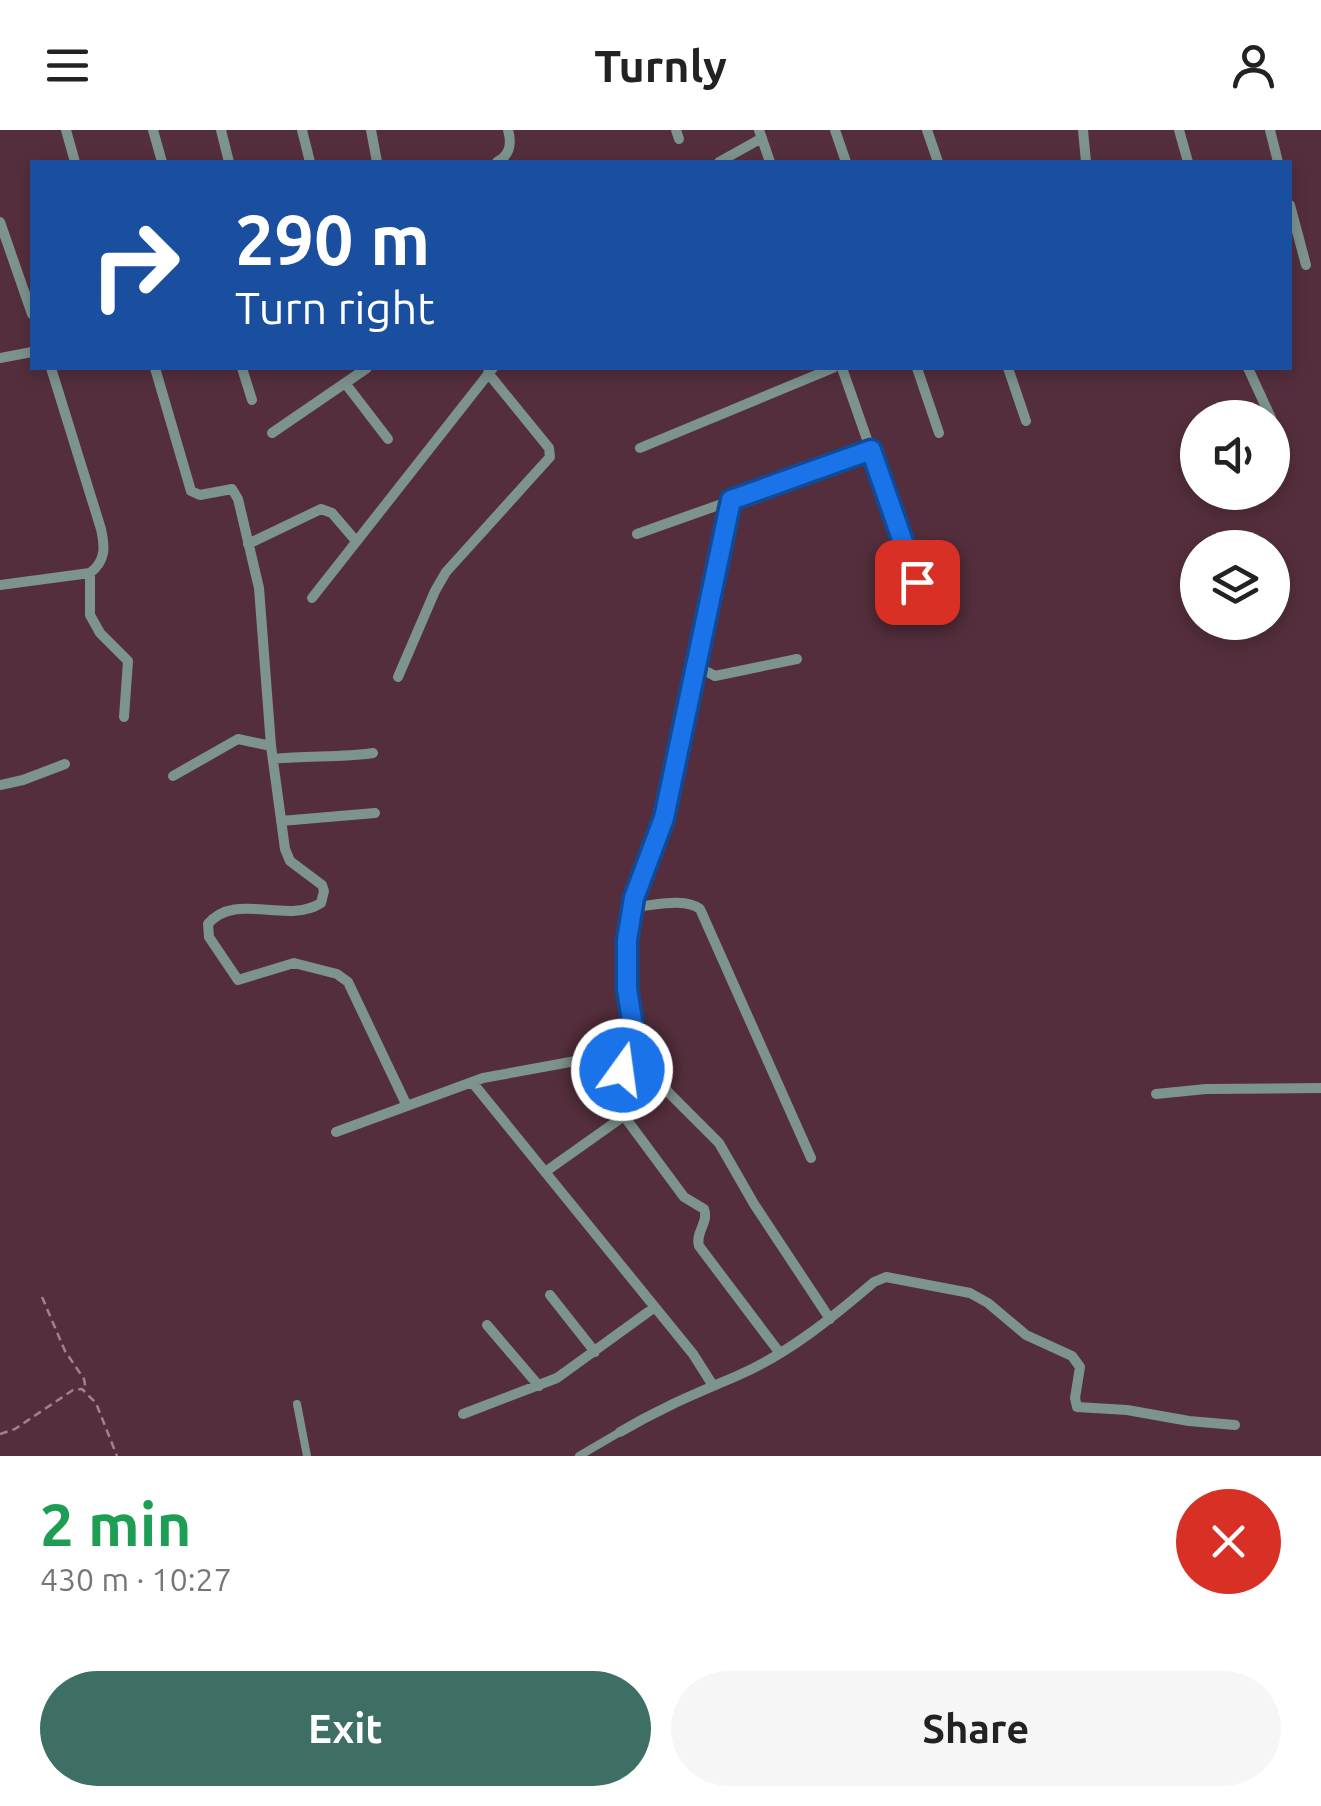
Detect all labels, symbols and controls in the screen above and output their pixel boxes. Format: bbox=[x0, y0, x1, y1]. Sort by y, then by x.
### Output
icon: menu bbox=[40, 38, 95, 93]
icon: person bbox=[1226, 38, 1281, 93]
text: Turnly bbox=[594, 40, 727, 91]
icon: right bbox=[70, 200, 200, 330]
text: 290 m bbox=[235, 200, 430, 278]
text: Turn right bbox=[235, 282, 435, 333]
map controls bbox=[1180, 400, 1290, 640]
button: sound bbox=[1180, 400, 1290, 510]
button: layers bbox=[1180, 530, 1290, 640]
pin bbox=[875, 540, 960, 625]
icon: arrive bbox=[890, 555, 945, 610]
position arrow bbox=[570, 1018, 674, 1122]
button: close bbox=[1176, 1489, 1281, 1594]
text: 2 min bbox=[40, 1490, 192, 1557]
text: 430 m · 10:27 bbox=[40, 1561, 232, 1597]
button: Exit bbox=[40, 1671, 651, 1786]
button: Share bbox=[671, 1671, 1281, 1786]

